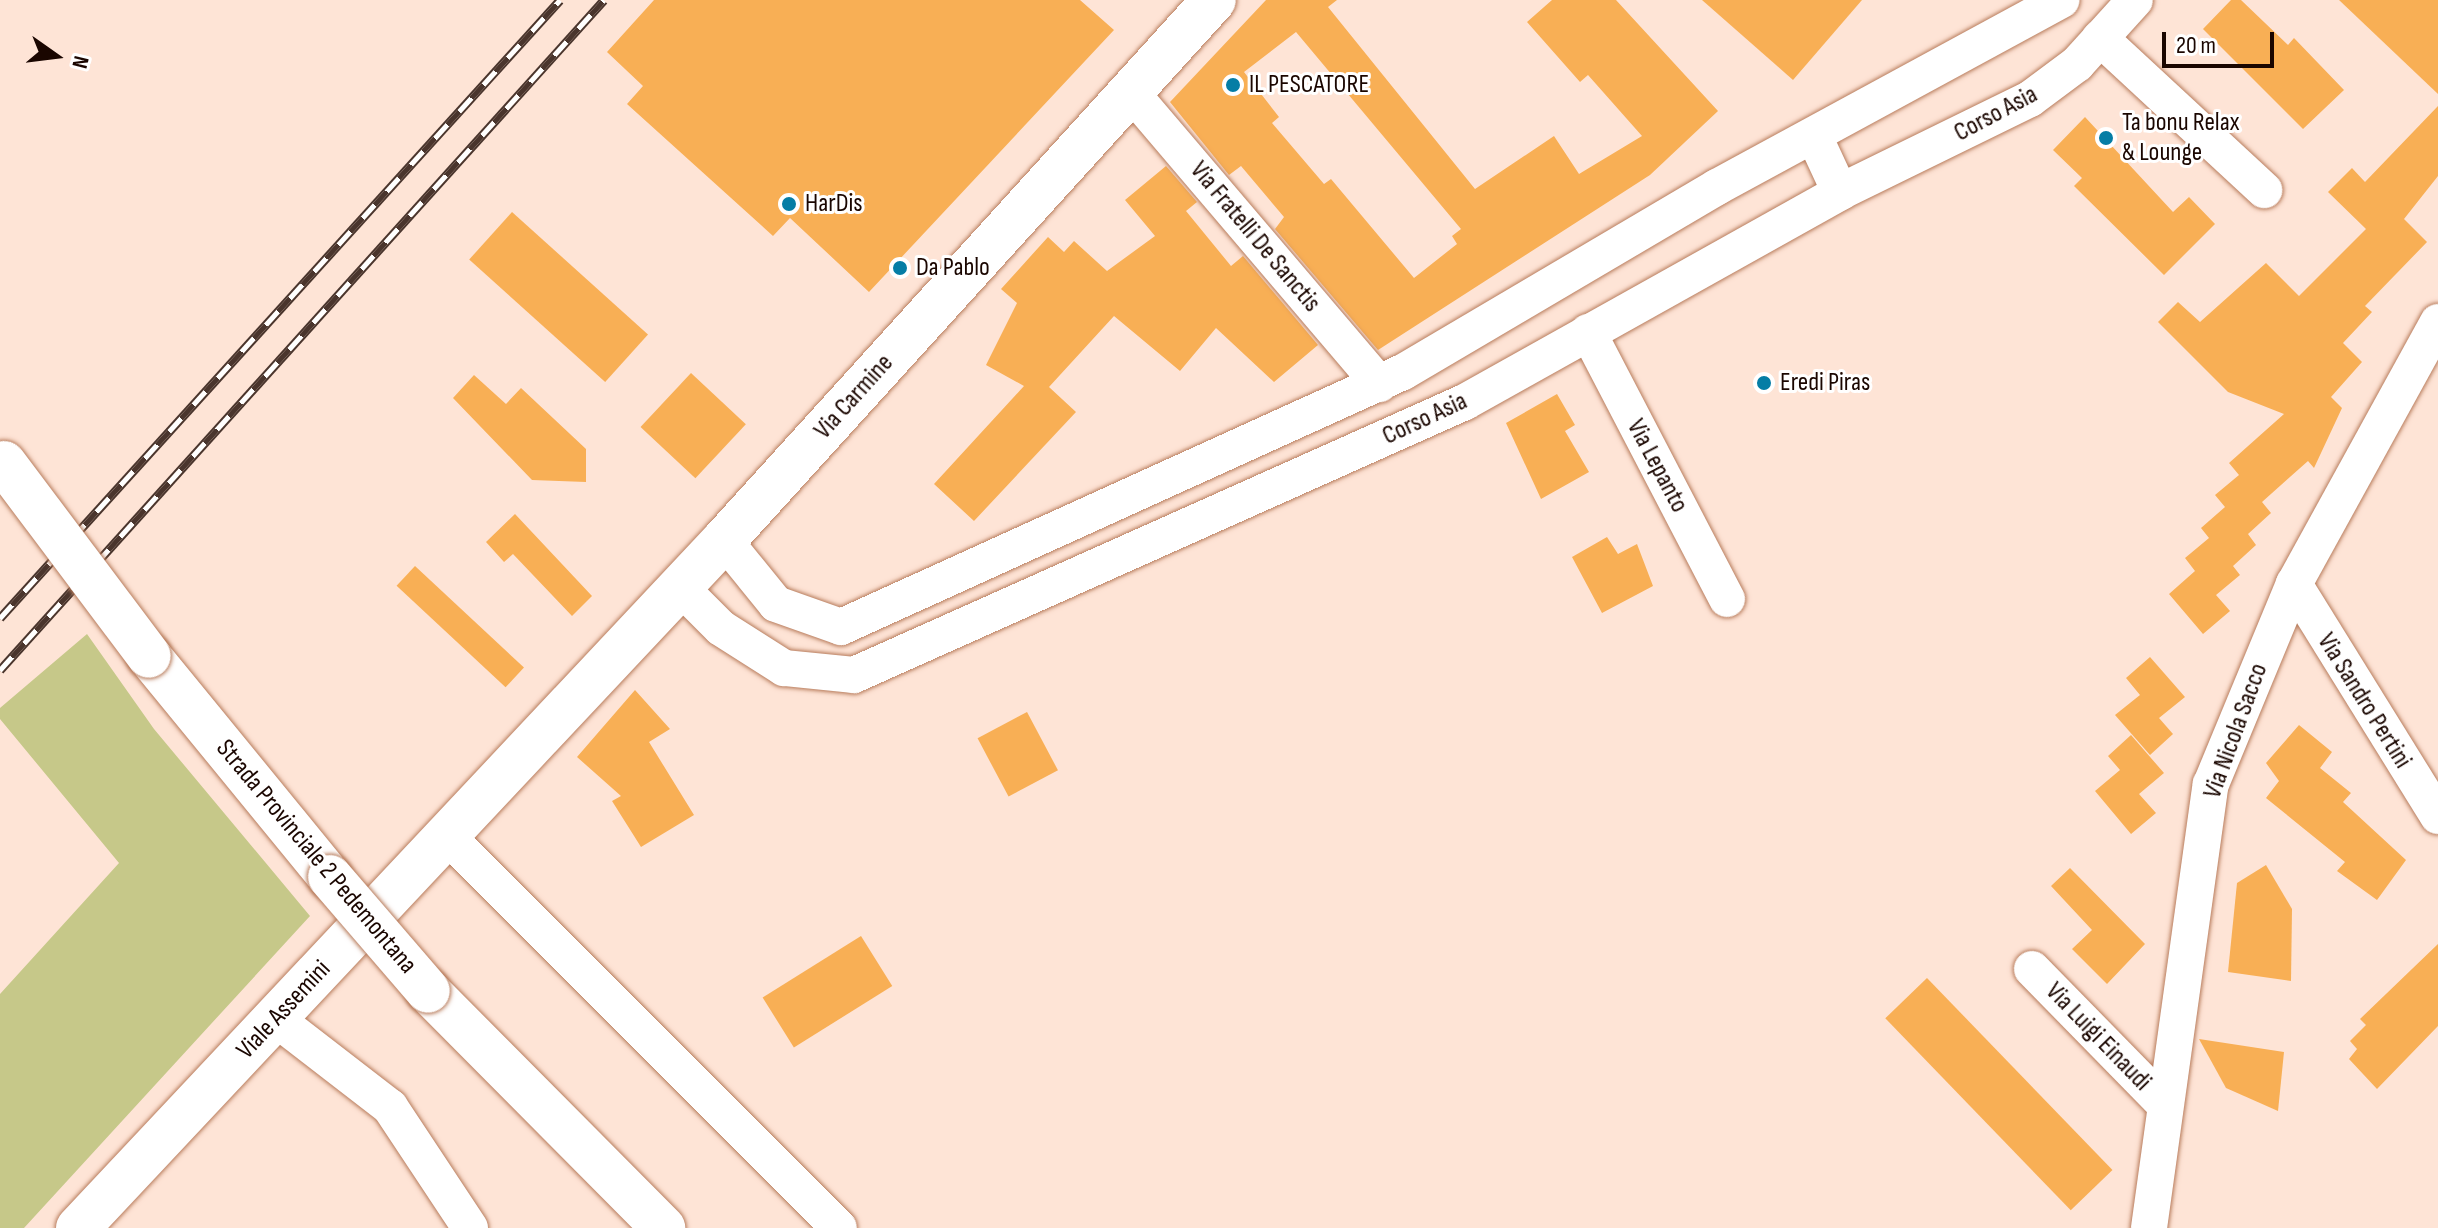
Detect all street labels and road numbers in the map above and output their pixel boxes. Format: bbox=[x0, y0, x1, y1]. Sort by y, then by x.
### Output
street label: Corso Asia bbox=[1949, 79, 2043, 149]
street label: Via Fratelli De Sanctis bbox=[1183, 155, 1327, 319]
street label: Via Carmine bbox=[808, 348, 900, 446]
street label: Corso Asia bbox=[1378, 386, 1472, 452]
street label: Via Lepanto bbox=[1620, 414, 1694, 518]
street label: Via Sandro Pertini bbox=[2310, 628, 2418, 774]
street label: Via Nicola Sacco bbox=[2197, 659, 2275, 803]
street label: Strada Provinciale 2 Pedemontana bbox=[209, 734, 423, 980]
street label: Viale Assemini bbox=[230, 954, 338, 1066]
street label: Via Luigi Einaudi bbox=[2039, 976, 2157, 1098]

